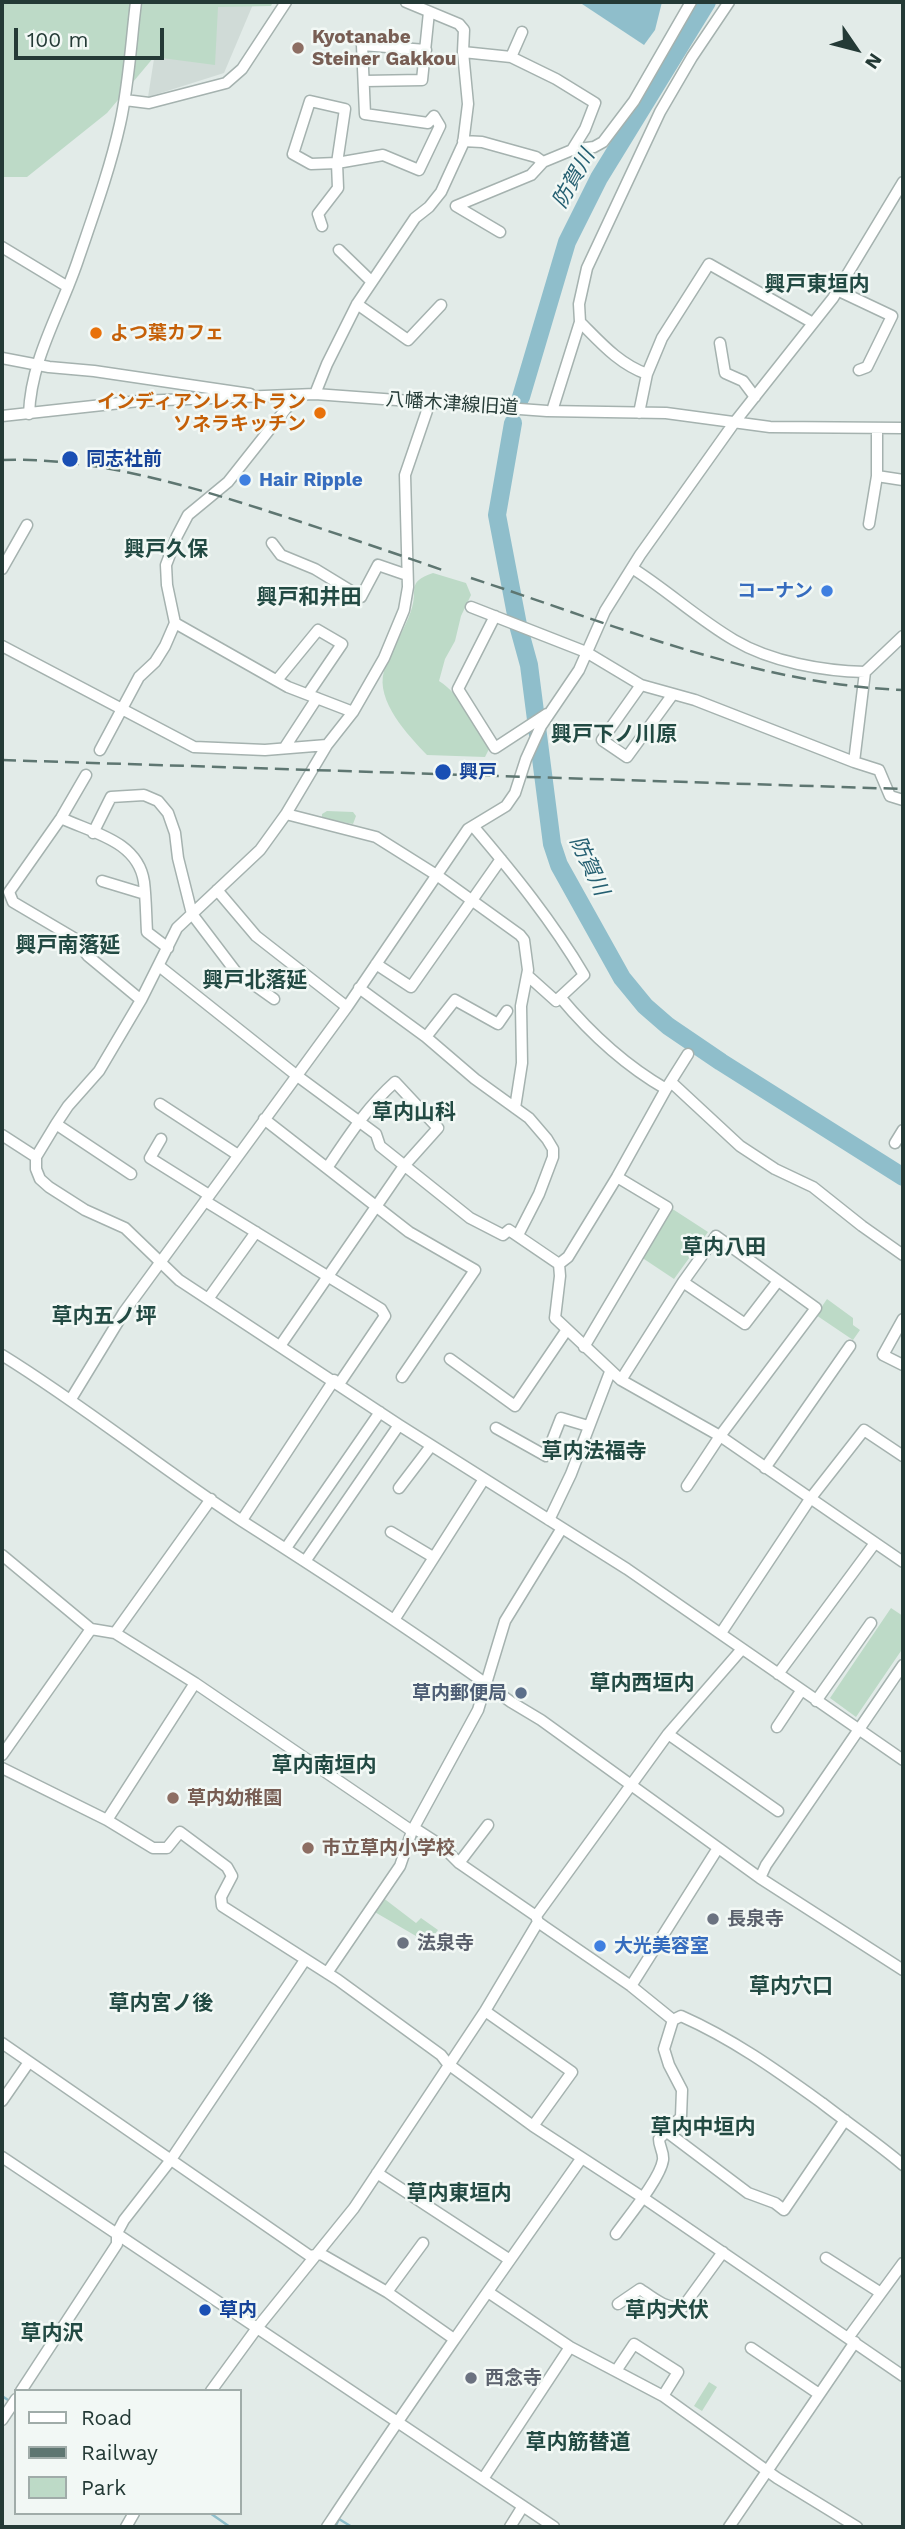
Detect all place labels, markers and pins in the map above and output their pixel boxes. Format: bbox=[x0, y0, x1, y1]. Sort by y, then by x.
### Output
place label: Kyotanabe Steiner Gakkou bbox=[312, 26, 456, 70]
marker: Kyotanabe Steiner Gakkou bbox=[290, 40, 306, 56]
place label: よつ葉カフェ bbox=[110, 322, 224, 344]
marker: よつ葉カフェ bbox=[88, 325, 104, 341]
place label: インディアンレストラン ソネラキッチン bbox=[97, 391, 306, 435]
marker: インディアンレストラン ソネラキッチン bbox=[312, 405, 328, 421]
place label: 同志社前 bbox=[86, 448, 162, 470]
marker: 同志社前 bbox=[60, 449, 80, 469]
place label: Hair Ripple bbox=[259, 469, 363, 491]
marker: Hair Ripple bbox=[237, 472, 253, 488]
place label: コーナン bbox=[737, 580, 813, 602]
marker: コーナン bbox=[819, 583, 835, 599]
place label: 興戸 bbox=[459, 761, 497, 783]
marker: 興戸 bbox=[433, 762, 453, 782]
place label: 草内郵便局 bbox=[412, 1682, 507, 1704]
marker: 草内郵便局 bbox=[513, 1685, 529, 1701]
place label: 草内幼稚園 bbox=[187, 1787, 282, 1809]
marker: 草内幼稚園 bbox=[165, 1790, 181, 1806]
place label: 市立草内小学校 bbox=[322, 1837, 455, 1859]
marker: 市立草内小学校 bbox=[300, 1840, 316, 1856]
place label: 長泉寺 bbox=[727, 1908, 784, 1930]
marker: 長泉寺 bbox=[705, 1911, 721, 1927]
place label: 法泉寺 bbox=[417, 1932, 474, 1954]
marker: 法泉寺 bbox=[395, 1935, 411, 1951]
place label: 大光美容室 bbox=[614, 1935, 709, 1957]
marker: 大光美容室 bbox=[592, 1938, 608, 1954]
place label: 草内 bbox=[219, 2299, 257, 2321]
marker: 草内 bbox=[197, 2302, 213, 2318]
place label: 西念寺 bbox=[485, 2367, 542, 2389]
marker: 西念寺 bbox=[463, 2370, 479, 2386]

